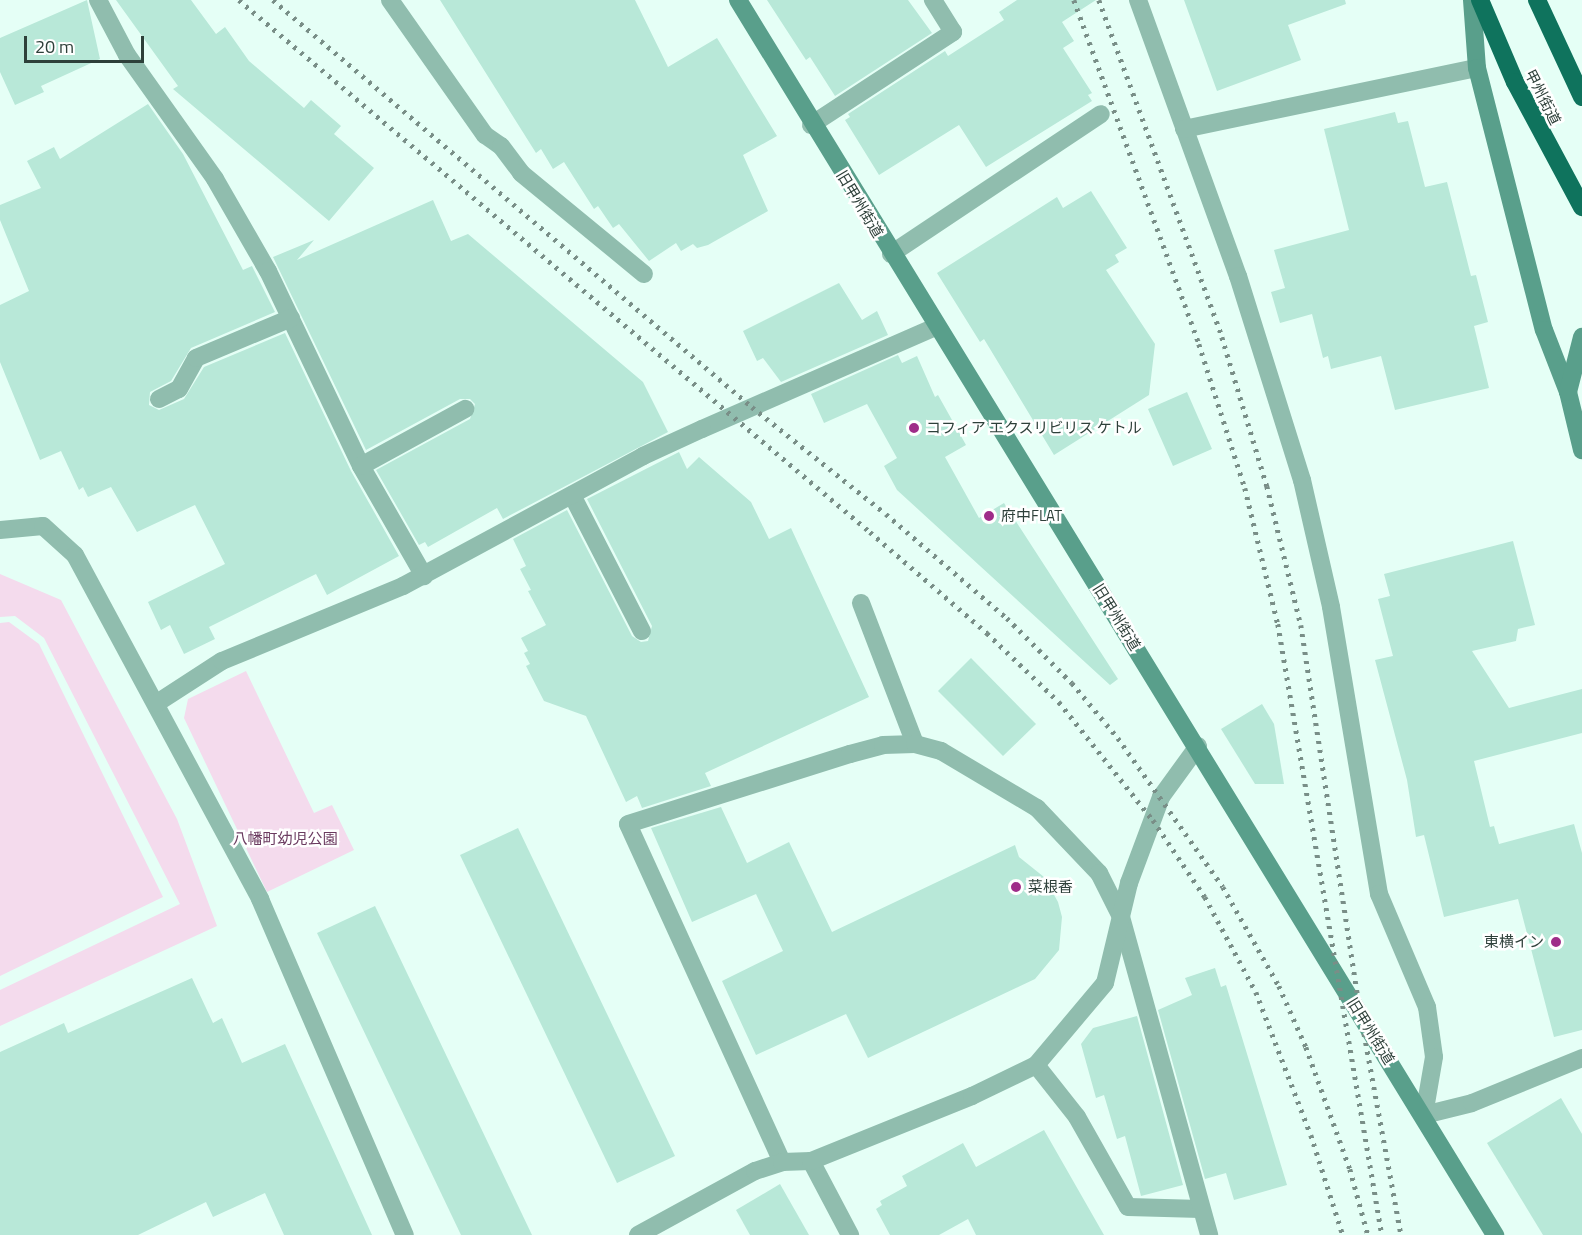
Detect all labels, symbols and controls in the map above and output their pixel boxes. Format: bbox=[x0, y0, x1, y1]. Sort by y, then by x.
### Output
scale bar bbox=[27, 24, 147, 62]
text: 20 m bbox=[35, 33, 74, 60]
street label: 甲州街道 bbox=[1521, 66, 1565, 128]
street label: 旧甲州街道 bbox=[833, 167, 887, 241]
place label: コフィア エクスリビリス ケトル bbox=[926, 419, 1143, 437]
marker: コフィア エクスリビリス ケトル bbox=[907, 421, 921, 435]
place label: 府中FLAT bbox=[1001, 507, 1062, 525]
marker: 府中FLAT bbox=[982, 509, 996, 523]
street label: 旧甲州街道 bbox=[1089, 580, 1145, 654]
park label: 八幡町幼児公園 bbox=[233, 830, 337, 848]
place label: 菜根香 bbox=[1028, 878, 1073, 896]
marker: 菜根香 bbox=[1009, 880, 1023, 894]
place label: 東横イン bbox=[1484, 933, 1544, 951]
marker: 東横イン bbox=[1549, 935, 1563, 949]
street label: 旧甲州街道 bbox=[1343, 994, 1399, 1068]

